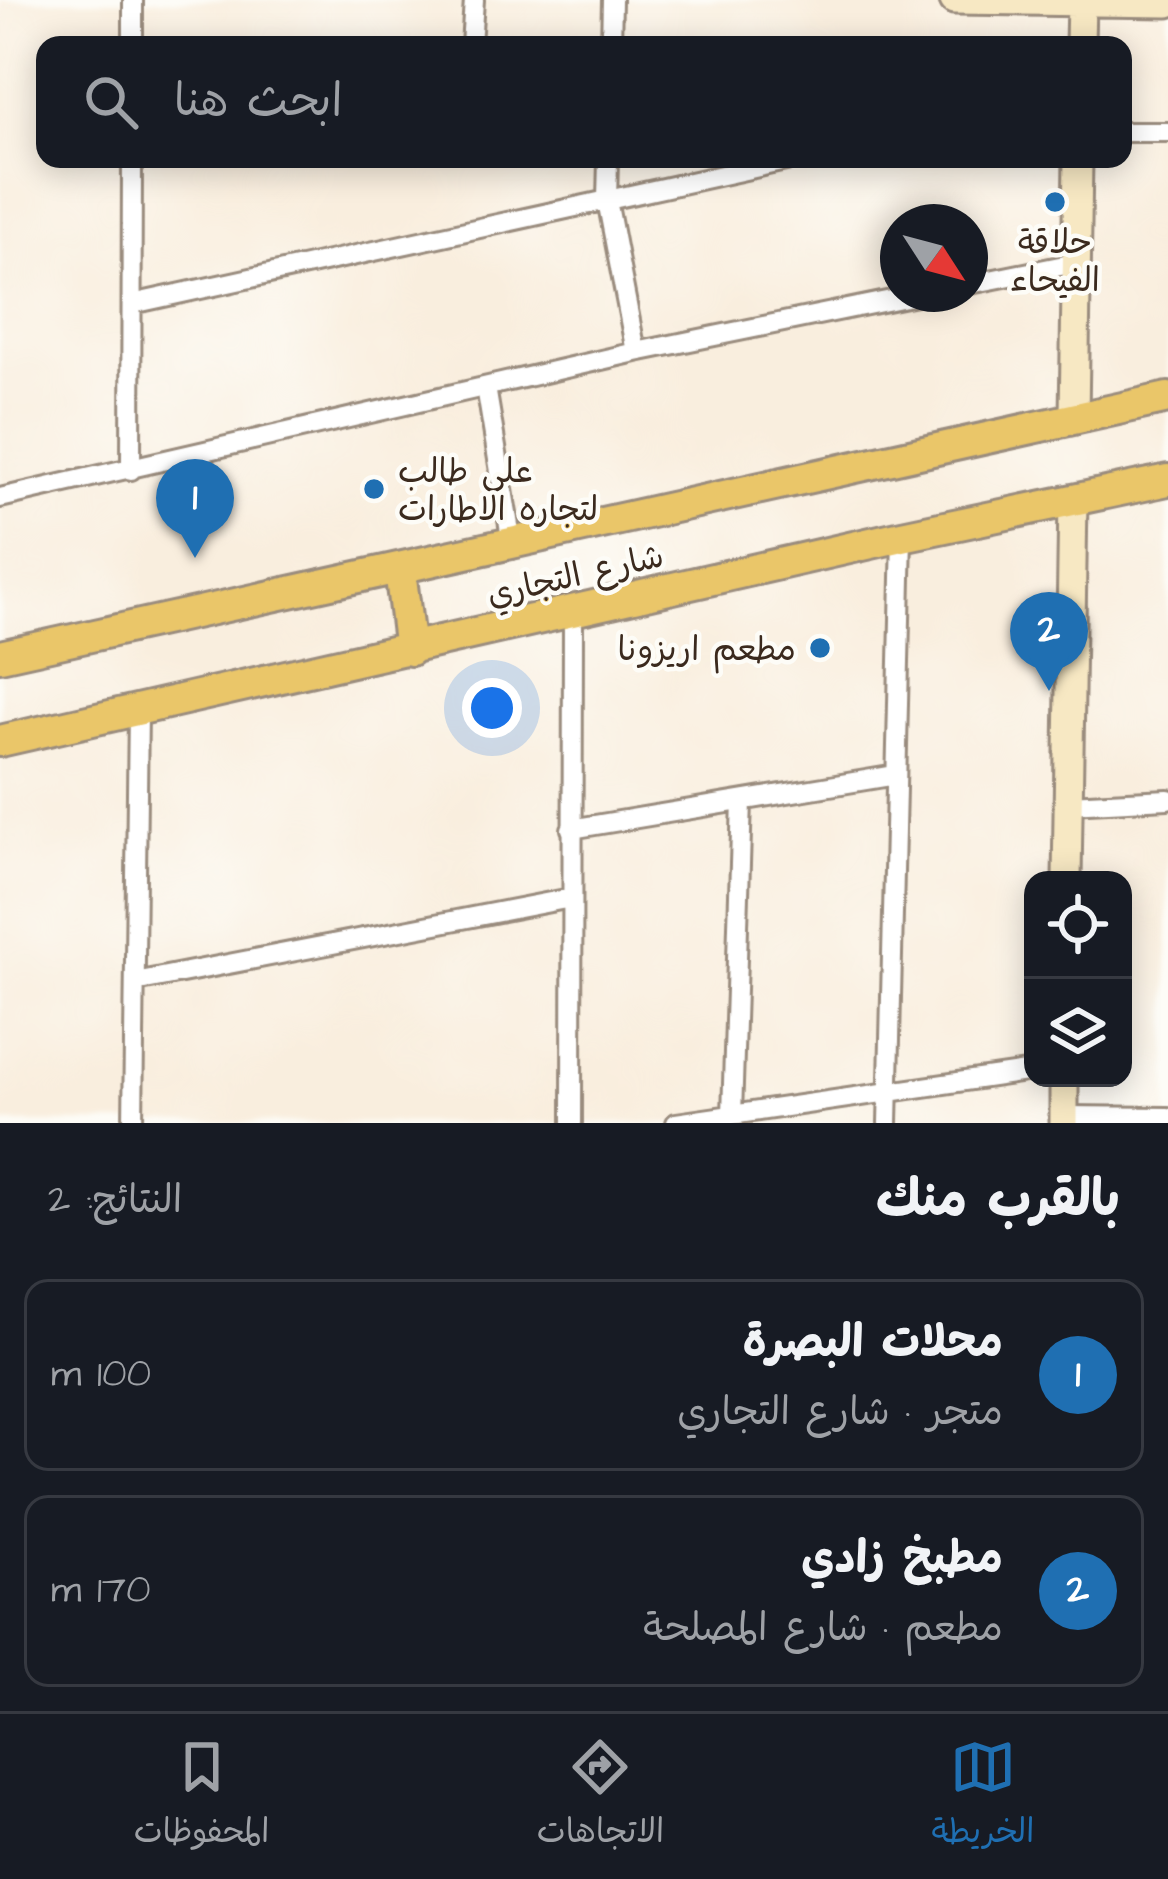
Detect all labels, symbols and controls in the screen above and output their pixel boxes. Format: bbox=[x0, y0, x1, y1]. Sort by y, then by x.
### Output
search box bbox=[36, 36, 1132, 168]
icon: search bbox=[78, 69, 144, 135]
text: ابحث هنا bbox=[174, 71, 342, 133]
marker: حلاقة الفيحاء bbox=[1042, 189, 1068, 215]
north arrow bbox=[880, 204, 988, 312]
place label: حلاقة الفيحاء bbox=[1010, 220, 1100, 304]
place label: علي طالب لتجاره الاطارات bbox=[398, 449, 598, 533]
pin: 1 bbox=[156, 459, 234, 558]
marker: علي طالب لتجاره الاطارات bbox=[361, 476, 387, 502]
street label: شارع التجاري bbox=[483, 533, 668, 619]
pin: 2 bbox=[1010, 592, 1088, 691]
place label: مطعم اريزونا bbox=[618, 627, 796, 674]
marker: مطعم اريزونا bbox=[807, 635, 833, 661]
your location bbox=[462, 678, 522, 738]
map controls bbox=[1024, 871, 1132, 1087]
button: locate bbox=[1024, 871, 1132, 979]
button: layers bbox=[1024, 979, 1132, 1087]
text: بالقرب منك bbox=[876, 1165, 1120, 1236]
text: النتائج: 2 bbox=[48, 1174, 182, 1228]
text: محلات البصرة bbox=[743, 1312, 1003, 1374]
text: 100 m bbox=[51, 1348, 151, 1402]
text: 1 bbox=[1076, 1348, 1081, 1402]
text: متجر · شارع التجاري bbox=[677, 1386, 1003, 1440]
text: مطبخ زادي bbox=[801, 1528, 1003, 1590]
text: 170 m bbox=[51, 1564, 151, 1618]
text: 2 bbox=[1067, 1564, 1089, 1618]
text: مطعم · شارع المصلحة bbox=[643, 1602, 1003, 1656]
tab: المحفوظات bbox=[134, 1734, 270, 1860]
tab: الاتجاهات bbox=[537, 1734, 664, 1860]
tab: الخريطة bbox=[931, 1734, 1034, 1860]

